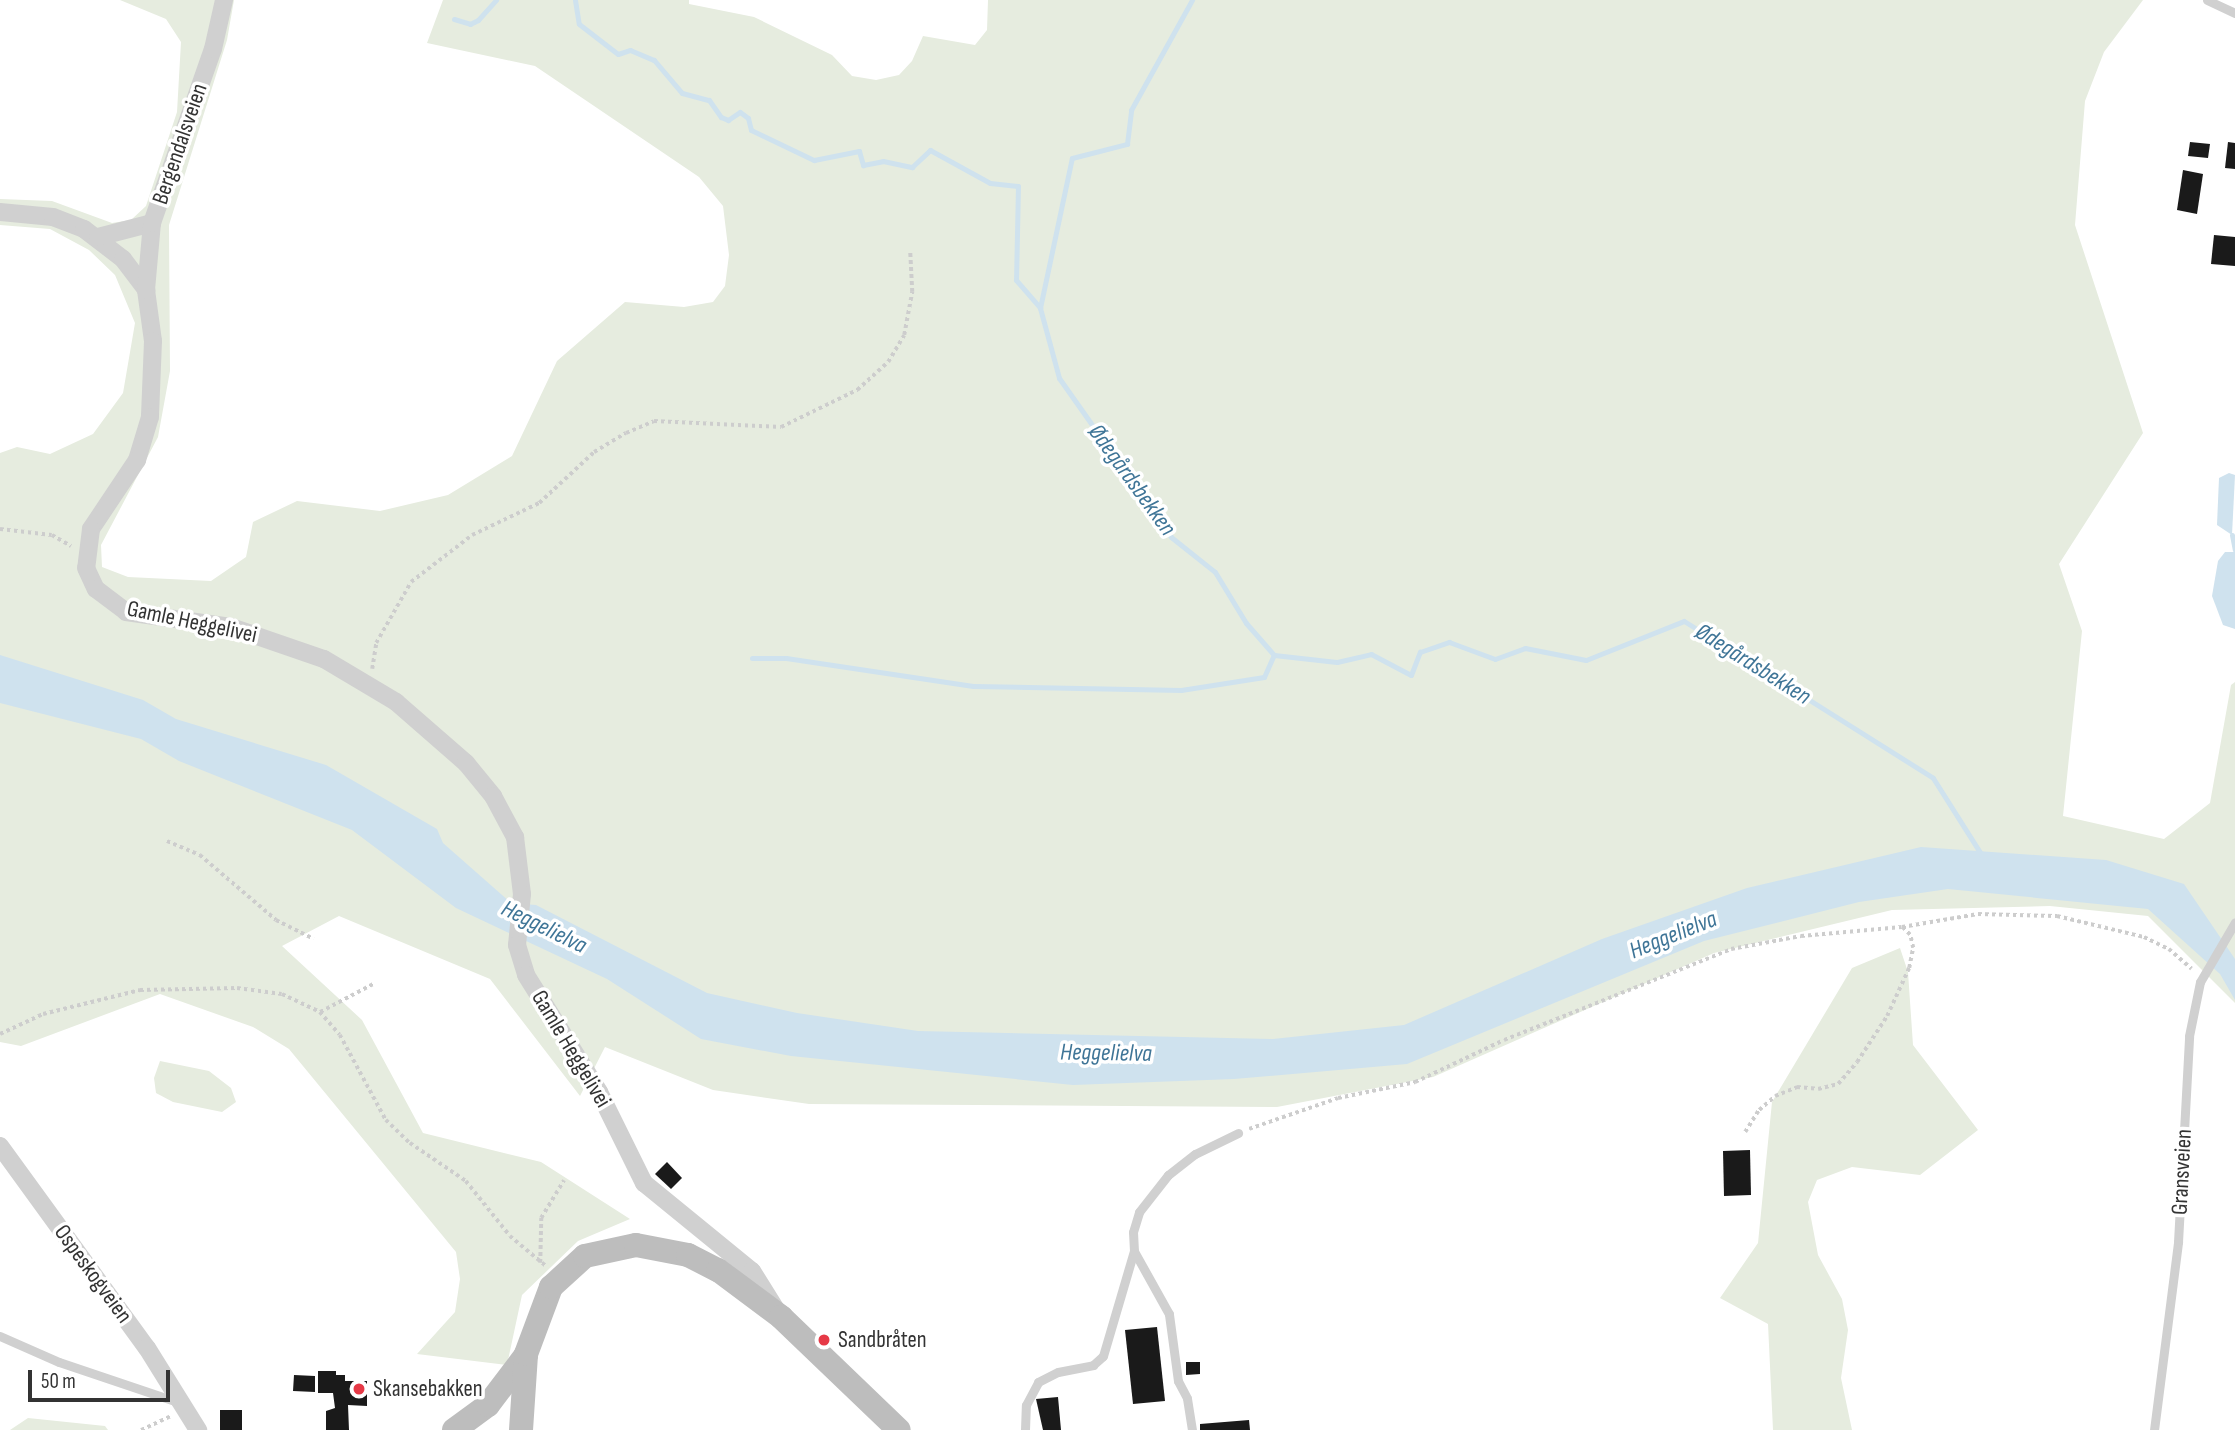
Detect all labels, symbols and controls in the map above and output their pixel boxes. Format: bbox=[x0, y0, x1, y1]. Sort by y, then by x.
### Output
street label: Bergendalsveien bbox=[146, 80, 214, 208]
water label: Ødegårdsbekken bbox=[1082, 419, 1182, 541]
street label: Gamle Heggelivei bbox=[125, 595, 259, 649]
water label: Ødegårdsbekken bbox=[1690, 617, 1816, 711]
water label: Heggelielva bbox=[496, 894, 592, 960]
water label: Heggelielva bbox=[1625, 904, 1721, 966]
street label: Gamle Heggelivei bbox=[525, 985, 617, 1113]
water label: Heggelielva bbox=[1060, 1038, 1152, 1068]
street label: Gransveien bbox=[2166, 1128, 2198, 1216]
street label: Ospeskogveien bbox=[48, 1220, 138, 1328]
place label: Sandbråten bbox=[838, 1326, 927, 1354]
marker: Sandbråten bbox=[816, 1332, 832, 1348]
scale bar bbox=[32, 1356, 173, 1400]
text: 50 m bbox=[41, 1369, 76, 1394]
place label: Skansebakken bbox=[373, 1375, 483, 1403]
marker: Skansebakken bbox=[351, 1381, 367, 1397]

